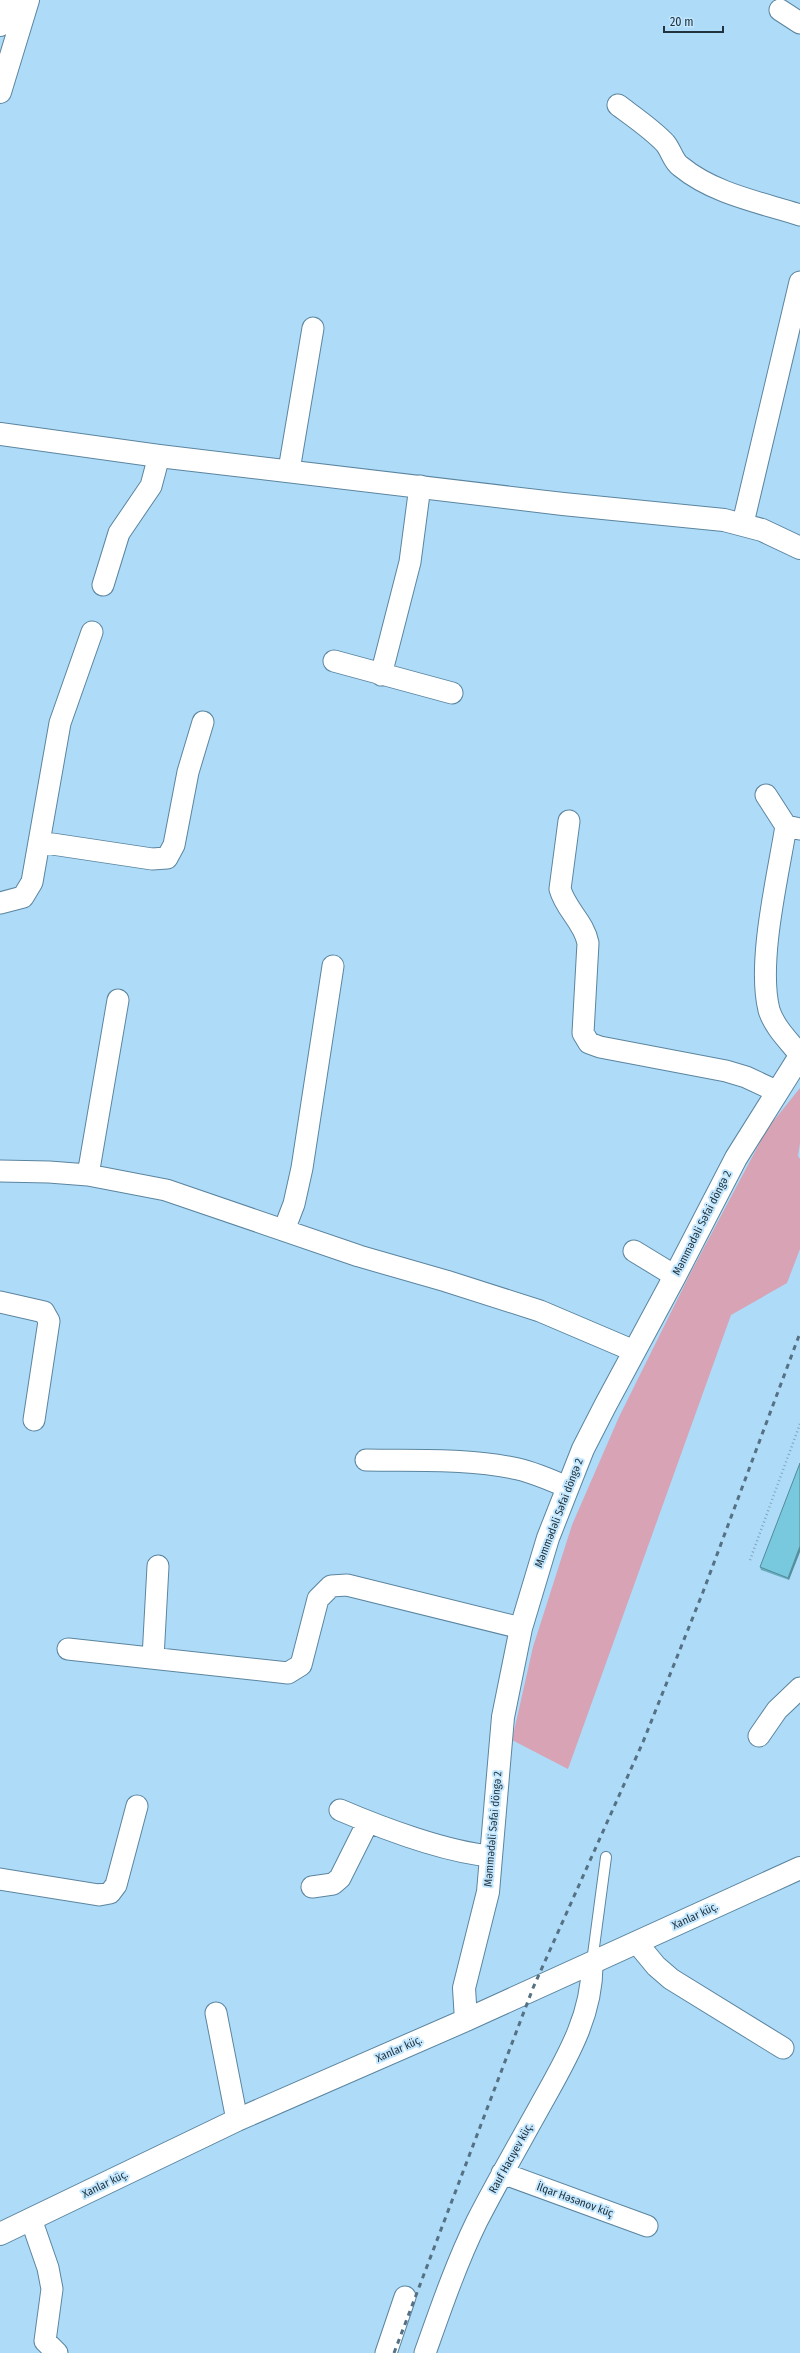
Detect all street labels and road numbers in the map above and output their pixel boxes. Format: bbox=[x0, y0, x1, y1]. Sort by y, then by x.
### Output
street label: Məmmədəli Səfai döngə 2 bbox=[670, 1168, 734, 1277]
street label: Məmmədəli Səfai döngə 2 bbox=[532, 1457, 586, 1569]
street label: Məmmədəli Səfai döngə 2 bbox=[481, 1771, 505, 1887]
street label: Xanlar küç. bbox=[670, 1900, 720, 1932]
street label: Xanlar küç. bbox=[374, 2033, 424, 2065]
street label: Rauf Hacıyev küç. bbox=[486, 2121, 536, 2195]
street label: Xanlar küç. bbox=[80, 2167, 130, 2201]
street label: İlqar Həsənov küç bbox=[535, 2179, 616, 2220]

